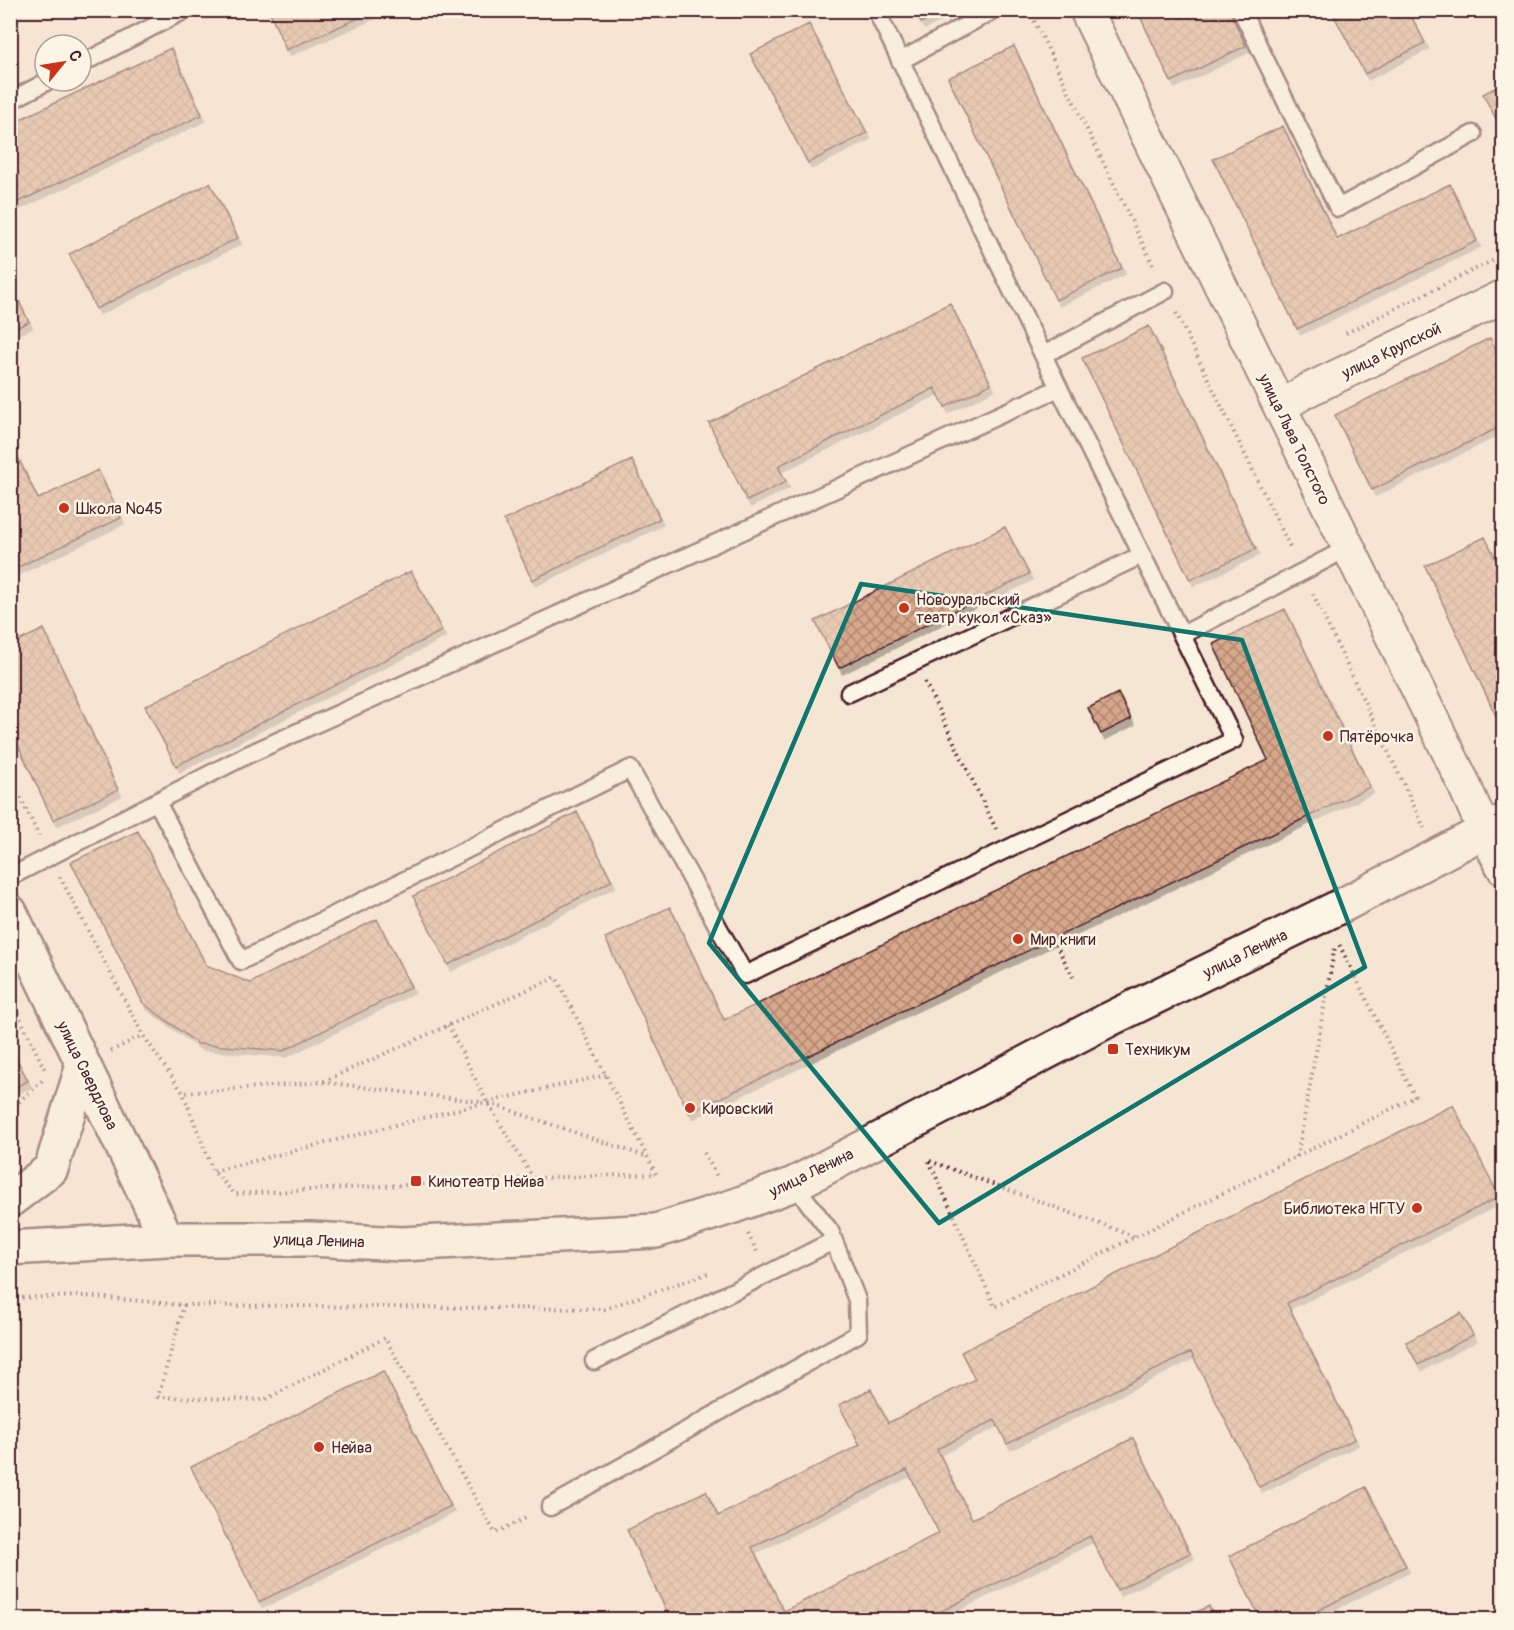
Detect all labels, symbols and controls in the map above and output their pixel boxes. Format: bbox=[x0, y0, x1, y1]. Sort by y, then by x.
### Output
north arrow bbox=[33, 33, 93, 93]
text: С bbox=[64, 47, 86, 65]
street label: улица Крупской bbox=[1338, 318, 1444, 384]
street label: улица Льва Толстого bbox=[1253, 370, 1335, 509]
place label: Школа №45 bbox=[76, 499, 163, 519]
marker: Школа №45 bbox=[57, 501, 71, 515]
place label: Новоуральский театр кукол «Сказ» bbox=[916, 590, 1052, 628]
marker: Новоуральский театр кукол «Сказ» bbox=[897, 601, 911, 615]
place label: Пятёрочка bbox=[1340, 727, 1414, 747]
marker: Пятёрочка bbox=[1321, 729, 1335, 743]
street label: улица Ленина bbox=[1199, 925, 1291, 983]
place label: Мир книги bbox=[1030, 930, 1096, 950]
marker: Мир книги bbox=[1011, 932, 1025, 946]
street label: улица Свердлова bbox=[52, 1017, 122, 1133]
place label: Техникум bbox=[1125, 1040, 1191, 1060]
marker: Техникум bbox=[1106, 1042, 1120, 1056]
place label: Кировский bbox=[702, 1099, 774, 1119]
marker: Кировский bbox=[683, 1101, 697, 1115]
street label: улица Ленина bbox=[765, 1144, 857, 1202]
place label: Кинотеатр Нейва bbox=[428, 1172, 544, 1192]
marker: Кинотеатр Нейва bbox=[409, 1174, 423, 1188]
place label: Библиотека НГТУ bbox=[1284, 1199, 1405, 1219]
marker: Библиотека НГТУ bbox=[1410, 1201, 1424, 1215]
street label: улица Ленина bbox=[272, 1229, 365, 1253]
place label: Нейва bbox=[331, 1438, 372, 1458]
marker: Нейва bbox=[312, 1440, 326, 1454]

